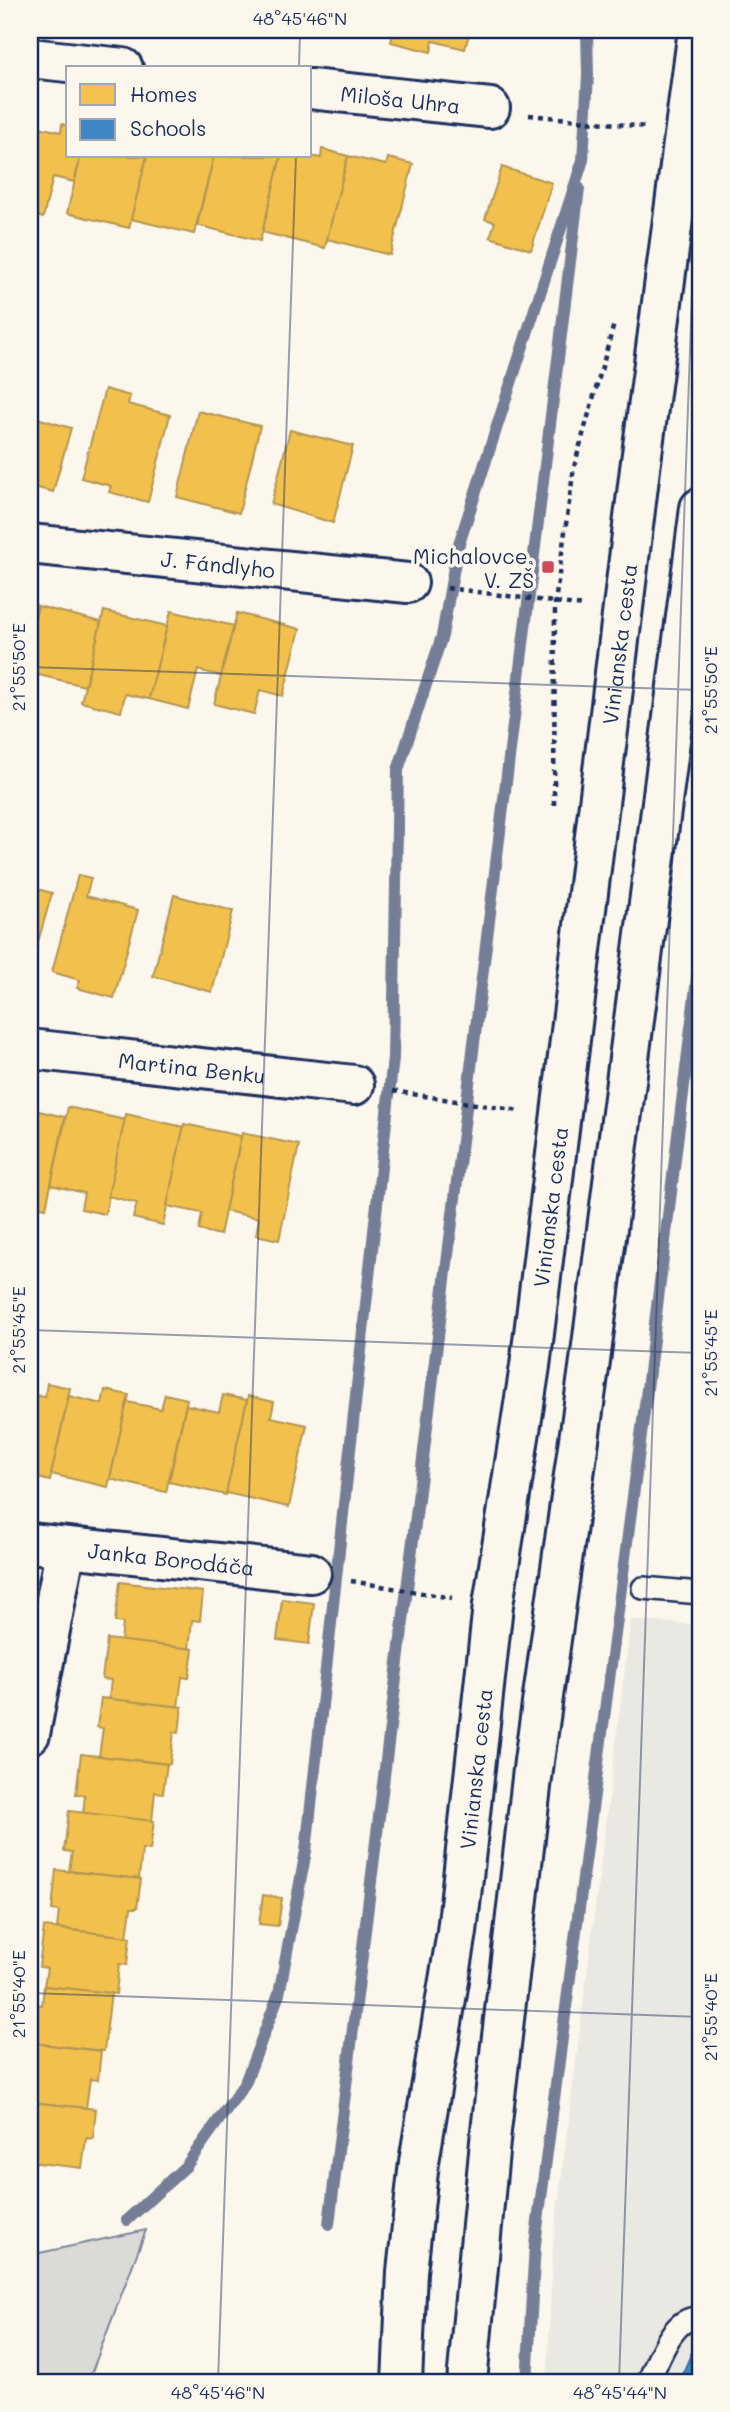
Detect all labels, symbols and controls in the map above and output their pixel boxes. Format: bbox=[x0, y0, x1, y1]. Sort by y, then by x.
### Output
text: 48°45'46"N bbox=[253, 6, 347, 30]
legend bbox=[66, 66, 312, 158]
street label: Miloša Uhra bbox=[339, 79, 462, 118]
text: Homes bbox=[130, 80, 197, 107]
text: Schools bbox=[130, 114, 206, 141]
place label: Michalovce, V. ZŠ bbox=[413, 542, 534, 593]
street label: J. Fándlyho bbox=[159, 544, 277, 583]
marker: Michalovce, V. ZŠ bbox=[540, 559, 556, 575]
street label: Vinianska cesta bbox=[595, 562, 642, 726]
text: 21°55'50"E bbox=[6, 623, 30, 711]
text: 21°55'50"E bbox=[698, 646, 722, 734]
street label: Martina Benku bbox=[117, 1045, 267, 1089]
street label: Vinianska cesta bbox=[526, 1125, 573, 1289]
text: 21°55'45"E bbox=[6, 1286, 30, 1374]
text: 21°55'45"E bbox=[698, 1309, 722, 1397]
street label: Janka Borodáča bbox=[86, 1536, 256, 1580]
street label: Vinianska cesta bbox=[453, 1687, 497, 1851]
text: 21°55'40"E bbox=[6, 1950, 30, 2038]
text: 21°55'40"E bbox=[698, 1973, 722, 2061]
text: 48°45'46"N bbox=[171, 2380, 265, 2404]
text: 48°45'44"N bbox=[573, 2380, 667, 2404]

